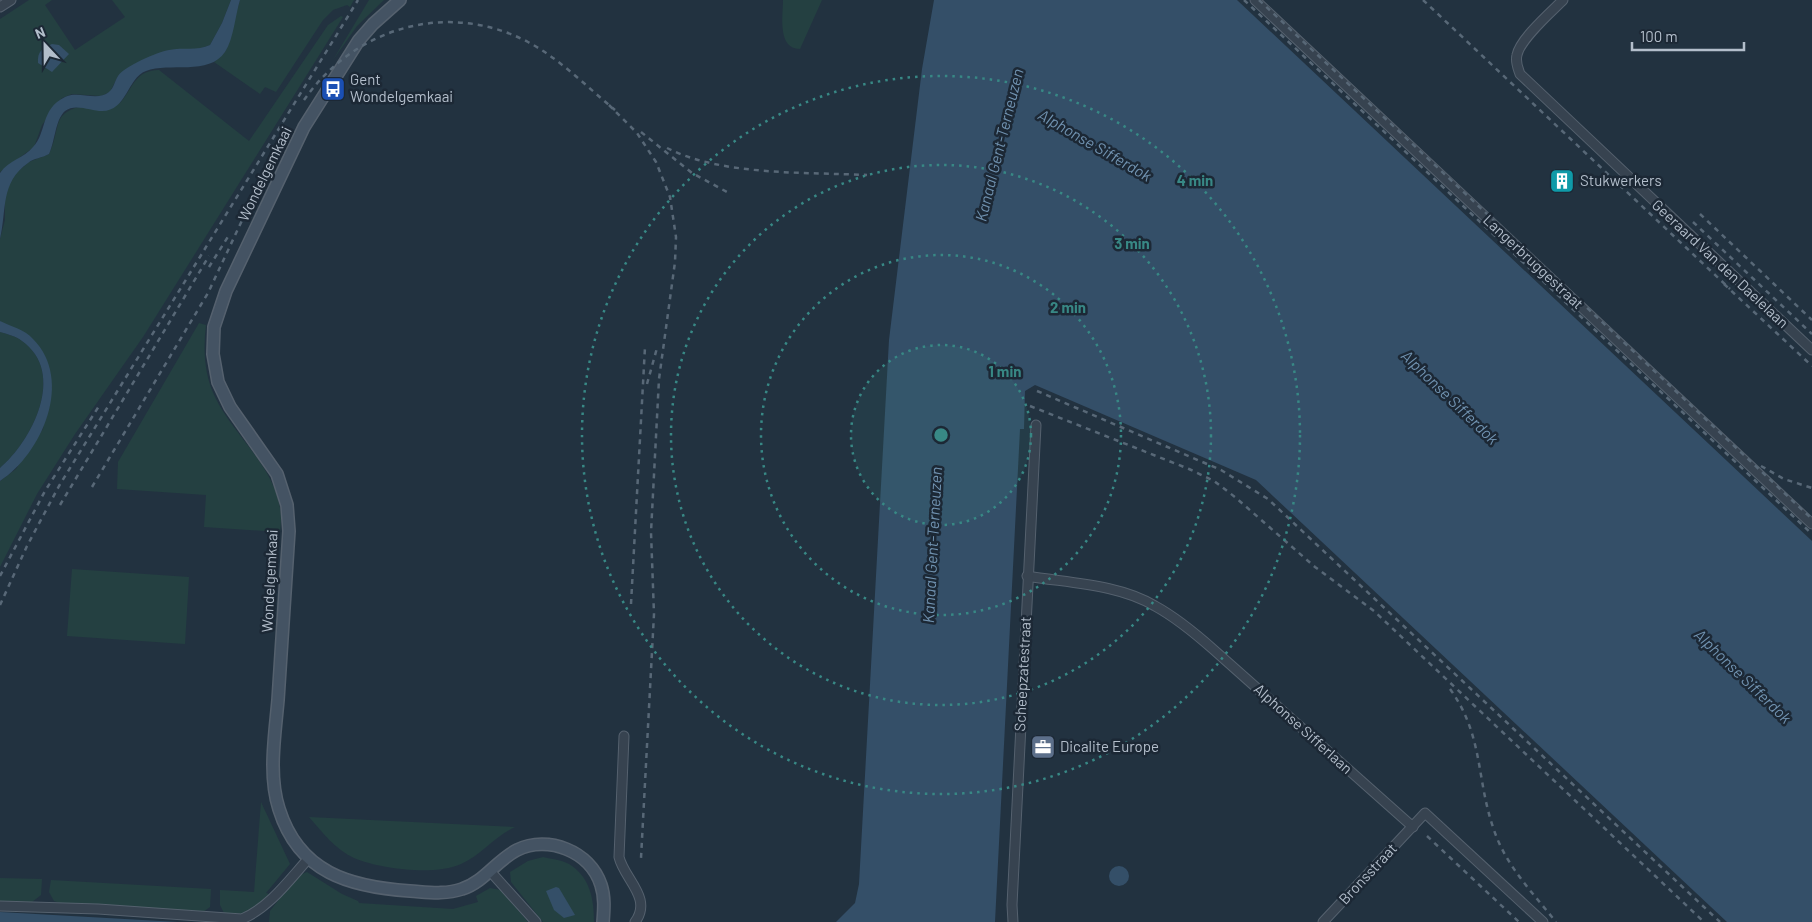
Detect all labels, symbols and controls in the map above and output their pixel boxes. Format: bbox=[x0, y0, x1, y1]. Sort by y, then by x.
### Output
north arrow bbox=[20, 20, 70, 70]
scale bar bbox=[1632, 20, 1744, 52]
text: N bbox=[32, 23, 47, 42]
text: 100 m bbox=[1640, 27, 1678, 45]
water label: Kanaal Gent-Terneuzen bbox=[970, 67, 1027, 223]
place label: Gent Wondelgemkaai bbox=[350, 70, 453, 105]
bus stop icon: Gent Wondelgemkaai bbox=[320, 76, 346, 102]
water label: Alphonse Sifferdok bbox=[1035, 104, 1155, 185]
street label: Wondelgemkaai bbox=[233, 123, 295, 224]
building icon: Stukwerkers bbox=[1549, 168, 1575, 194]
text: 4 min bbox=[1177, 171, 1213, 189]
place label: Stukwerkers bbox=[1580, 171, 1662, 189]
street label: Geeraard Van den Daelelaan bbox=[1649, 195, 1793, 331]
street label: Langerbruggestraat bbox=[1480, 210, 1587, 312]
text: 3 min bbox=[1114, 234, 1150, 252]
text: 2 min bbox=[1050, 298, 1086, 316]
water label: Alphonse Sifferdok bbox=[1398, 346, 1503, 448]
text: 1 min bbox=[989, 362, 1021, 380]
centre of rings bbox=[932, 426, 950, 444]
water label: Kanaal Gent-Terneuzen bbox=[918, 466, 945, 624]
street label: Wondelgemkaai bbox=[257, 529, 281, 633]
street label: Scheepzatestraat bbox=[1010, 616, 1034, 732]
water label: Alphonse Sifferdok bbox=[1691, 625, 1796, 727]
street label: Alphonse Sifferlaan bbox=[1251, 679, 1357, 777]
office icon: Dicalite Europe bbox=[1030, 734, 1056, 760]
place label: Dicalite Europe bbox=[1060, 737, 1159, 755]
street label: Bronsstraat bbox=[1334, 839, 1400, 908]

